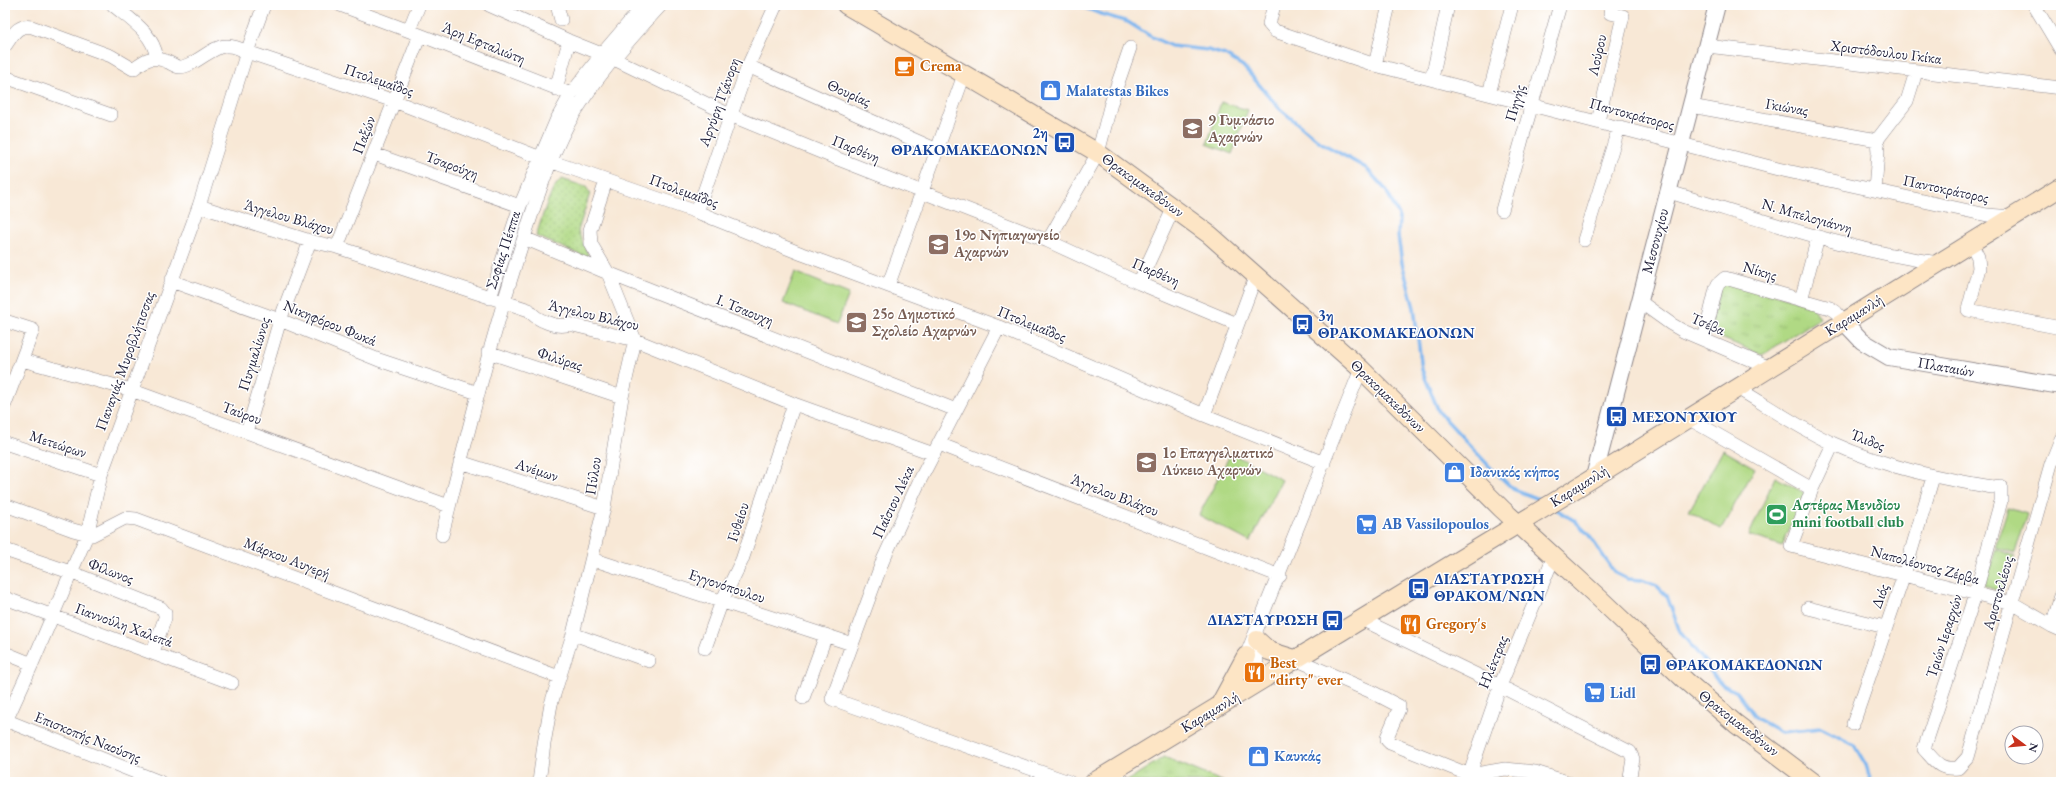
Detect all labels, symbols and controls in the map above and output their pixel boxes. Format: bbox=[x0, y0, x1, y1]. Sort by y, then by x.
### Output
street label: Άρη Εφταλιώτη bbox=[439, 17, 529, 68]
street label: Λούρου bbox=[1582, 32, 1610, 78]
street label: Χριστόδουλου Γκίκα bbox=[1828, 35, 1943, 68]
cafe icon: Crema bbox=[891, 53, 917, 79]
street label: Αργύρη Τζάνορη bbox=[693, 55, 743, 150]
place label: Crema bbox=[920, 56, 962, 75]
street label: Πτολεμαΐδος bbox=[342, 59, 417, 100]
street label: Θουρίας bbox=[824, 75, 874, 111]
shop icon: Malatestas Bikes bbox=[1037, 78, 1063, 104]
place label: Malatestas Bikes bbox=[1066, 81, 1169, 100]
street label: Πηγής bbox=[1500, 82, 1529, 124]
street label: Παντοκράτορος bbox=[1587, 93, 1677, 134]
street label: Γκιώνας bbox=[1764, 93, 1810, 120]
place label: 9 Γυμνάσιο Αχαρνών bbox=[1207, 110, 1274, 146]
street label: Παξών bbox=[348, 113, 379, 157]
school or university icon: 9 Γυμνάσιο Αχαρνών bbox=[1179, 116, 1205, 142]
place label: 2η ΘΡΑΚΟΜΑΚΕΔΟΝΩΝ bbox=[891, 123, 1048, 159]
bus stop icon: 2η ΘΡΑΚΟΜΑΚΕΔΟΝΩΝ bbox=[1051, 129, 1077, 155]
street label: Παρθένη bbox=[829, 130, 883, 167]
street label: Τσαρούχη bbox=[423, 146, 481, 183]
street label: Θρακομακεδόνων bbox=[1098, 148, 1188, 221]
street label: Πτολεμαΐδος bbox=[647, 169, 721, 212]
street label: Παντοκράτορος bbox=[1901, 170, 1991, 207]
street label: Ν. Μπελογιάννη bbox=[1760, 193, 1855, 238]
street label: Άγγελου Βλάχου bbox=[241, 194, 336, 238]
street label: Μεσονυχίου bbox=[1637, 206, 1672, 276]
street label: Σοφίας Πέππα bbox=[481, 208, 524, 292]
place label: 19ο Νηπιαγωγείο Αχαρνών bbox=[953, 225, 1059, 261]
school or university icon: 19ο Νηπιαγωγείο Αχαρνών bbox=[926, 231, 952, 257]
street label: Παρθένη bbox=[1129, 253, 1183, 290]
street label: Νίκης bbox=[1741, 257, 1779, 284]
street label: Παναγιάς Μυροβλήτισσας bbox=[90, 288, 159, 433]
street label: Ι. Τσαουχη bbox=[714, 289, 777, 330]
street label: Καραμανλή bbox=[1821, 289, 1886, 340]
street label: Νικηφόρου Φωκά bbox=[281, 295, 380, 350]
street label: Άγγελου Βλάχου bbox=[546, 295, 641, 334]
street label: Πτολεμαΐδος bbox=[995, 301, 1069, 346]
place label: 25ο Δημοτικό Σχολείο Αχαρνών bbox=[872, 304, 977, 340]
place label: 3η ΘΡΑΚΟΜΑΚΕΔΟΝΩΝ bbox=[1318, 306, 1475, 342]
street label: Τσέβα bbox=[1688, 308, 1728, 339]
school or university icon: 25ο Δημοτικό Σχολείο Αχαρνών bbox=[843, 310, 869, 336]
bus stop icon: 3η ΘΡΑΚΟΜΑΚΕΔΟΝΩΝ bbox=[1289, 312, 1315, 338]
street label: Πυγμαλίωνος bbox=[233, 314, 274, 393]
street label: Φιλύρας bbox=[535, 342, 585, 375]
street label: Πλαταιών bbox=[1916, 352, 1976, 381]
street label: Θρακομακεδόνων bbox=[1347, 355, 1430, 436]
street label: Ταύρου bbox=[220, 397, 265, 428]
bus stop icon: ΜΕΣΟΝΥΧΙΟΥ bbox=[1603, 404, 1629, 430]
place label: ΜΕΣΟΝΥΧΙΟΥ bbox=[1632, 407, 1737, 426]
street label: Ίλιδος bbox=[1848, 424, 1888, 455]
street label: Μετεώρων bbox=[27, 425, 89, 462]
place label: 1ο Επαγγελματικό Λύκειο Αχαρνών bbox=[1161, 443, 1273, 479]
school or university icon: 1ο Επαγγελματικό Λύκειο Αχαρνών bbox=[1134, 449, 1160, 475]
street label: Ανέμων bbox=[512, 453, 561, 485]
street label: Πύλου bbox=[580, 455, 605, 496]
shop icon: Ιδανικός κήπος bbox=[1441, 459, 1467, 485]
street label: Καραμανλή bbox=[1546, 460, 1611, 511]
street label: Παΐσιου Λέκα bbox=[867, 462, 918, 541]
place label: Ιδανικός κήπος bbox=[1470, 462, 1560, 481]
street label: Άγγελου Βλάχου bbox=[1068, 469, 1162, 520]
place label: Αστέρας Μενιδίου mini football club bbox=[1791, 495, 1904, 531]
street label: Γυθείου bbox=[722, 500, 753, 544]
sports icon: Αστέρας Μενιδίου mini football club bbox=[1764, 501, 1790, 527]
supermarket icon: AB Vassilopoulos bbox=[1354, 511, 1380, 537]
place label: AB Vassilopoulos bbox=[1381, 514, 1489, 533]
street label: Μάρκου Αυγερή bbox=[241, 532, 333, 583]
street label: Ναπολέοντος Ζέρβα bbox=[1869, 541, 1982, 588]
street label: Φίλωνος bbox=[86, 553, 137, 588]
street label: Αριστοκλέους bbox=[1978, 554, 2017, 633]
street label: Εγγονόπουλου bbox=[687, 564, 768, 607]
place label: ΔΙΑΣΤΑΥΡΩΣΗ ΘΡΑΚΟΜ/ΝΩΝ bbox=[1434, 569, 1545, 605]
bus stop icon: ΔΙΑΣΤΑΥΡΩΣΗ ΘΡΑΚΟΜ/ΝΩΝ bbox=[1406, 575, 1432, 601]
street label: Διός bbox=[1866, 581, 1893, 611]
street label: Τριών Ιεραρχών bbox=[1921, 592, 1966, 680]
street label: Γιαννούλη Χαλεπά bbox=[73, 598, 176, 651]
bus stop icon: ΔΙΑΣΤΑΥΡΩΣΗ bbox=[1320, 607, 1346, 633]
place label: ΔΙΑΣΤΑΥΡΩΣΗ bbox=[1208, 610, 1318, 629]
restaurant icon: Gregory's bbox=[1397, 611, 1423, 637]
place label: Gregory's bbox=[1426, 614, 1486, 633]
street label: Ηλέκτρας bbox=[1473, 632, 1512, 691]
bus stop icon: ΘΡΑΚΟΜΑΚΕΔΟΝΩΝ bbox=[1638, 652, 1664, 678]
place label: Best "dirty" ever bbox=[1270, 653, 1344, 689]
place label: ΘΡΑΚΟΜΑΚΕΔΟΝΩΝ bbox=[1666, 655, 1823, 674]
restaurant icon: Best "dirty" ever bbox=[1242, 659, 1268, 685]
supermarket icon: Lidl bbox=[1581, 680, 1607, 706]
place label: Lidl bbox=[1610, 683, 1637, 702]
street label: Θρακομακεδόνων bbox=[1695, 685, 1784, 760]
street label: Καραμανλή bbox=[1177, 687, 1242, 736]
street label: Επισκοπής Ναούσης bbox=[32, 706, 144, 767]
north arrow bbox=[2004, 725, 2044, 765]
text: N bbox=[2026, 742, 2042, 754]
shop icon: Καυκάς bbox=[1246, 743, 1272, 769]
place label: Καυκάς bbox=[1274, 746, 1321, 765]

